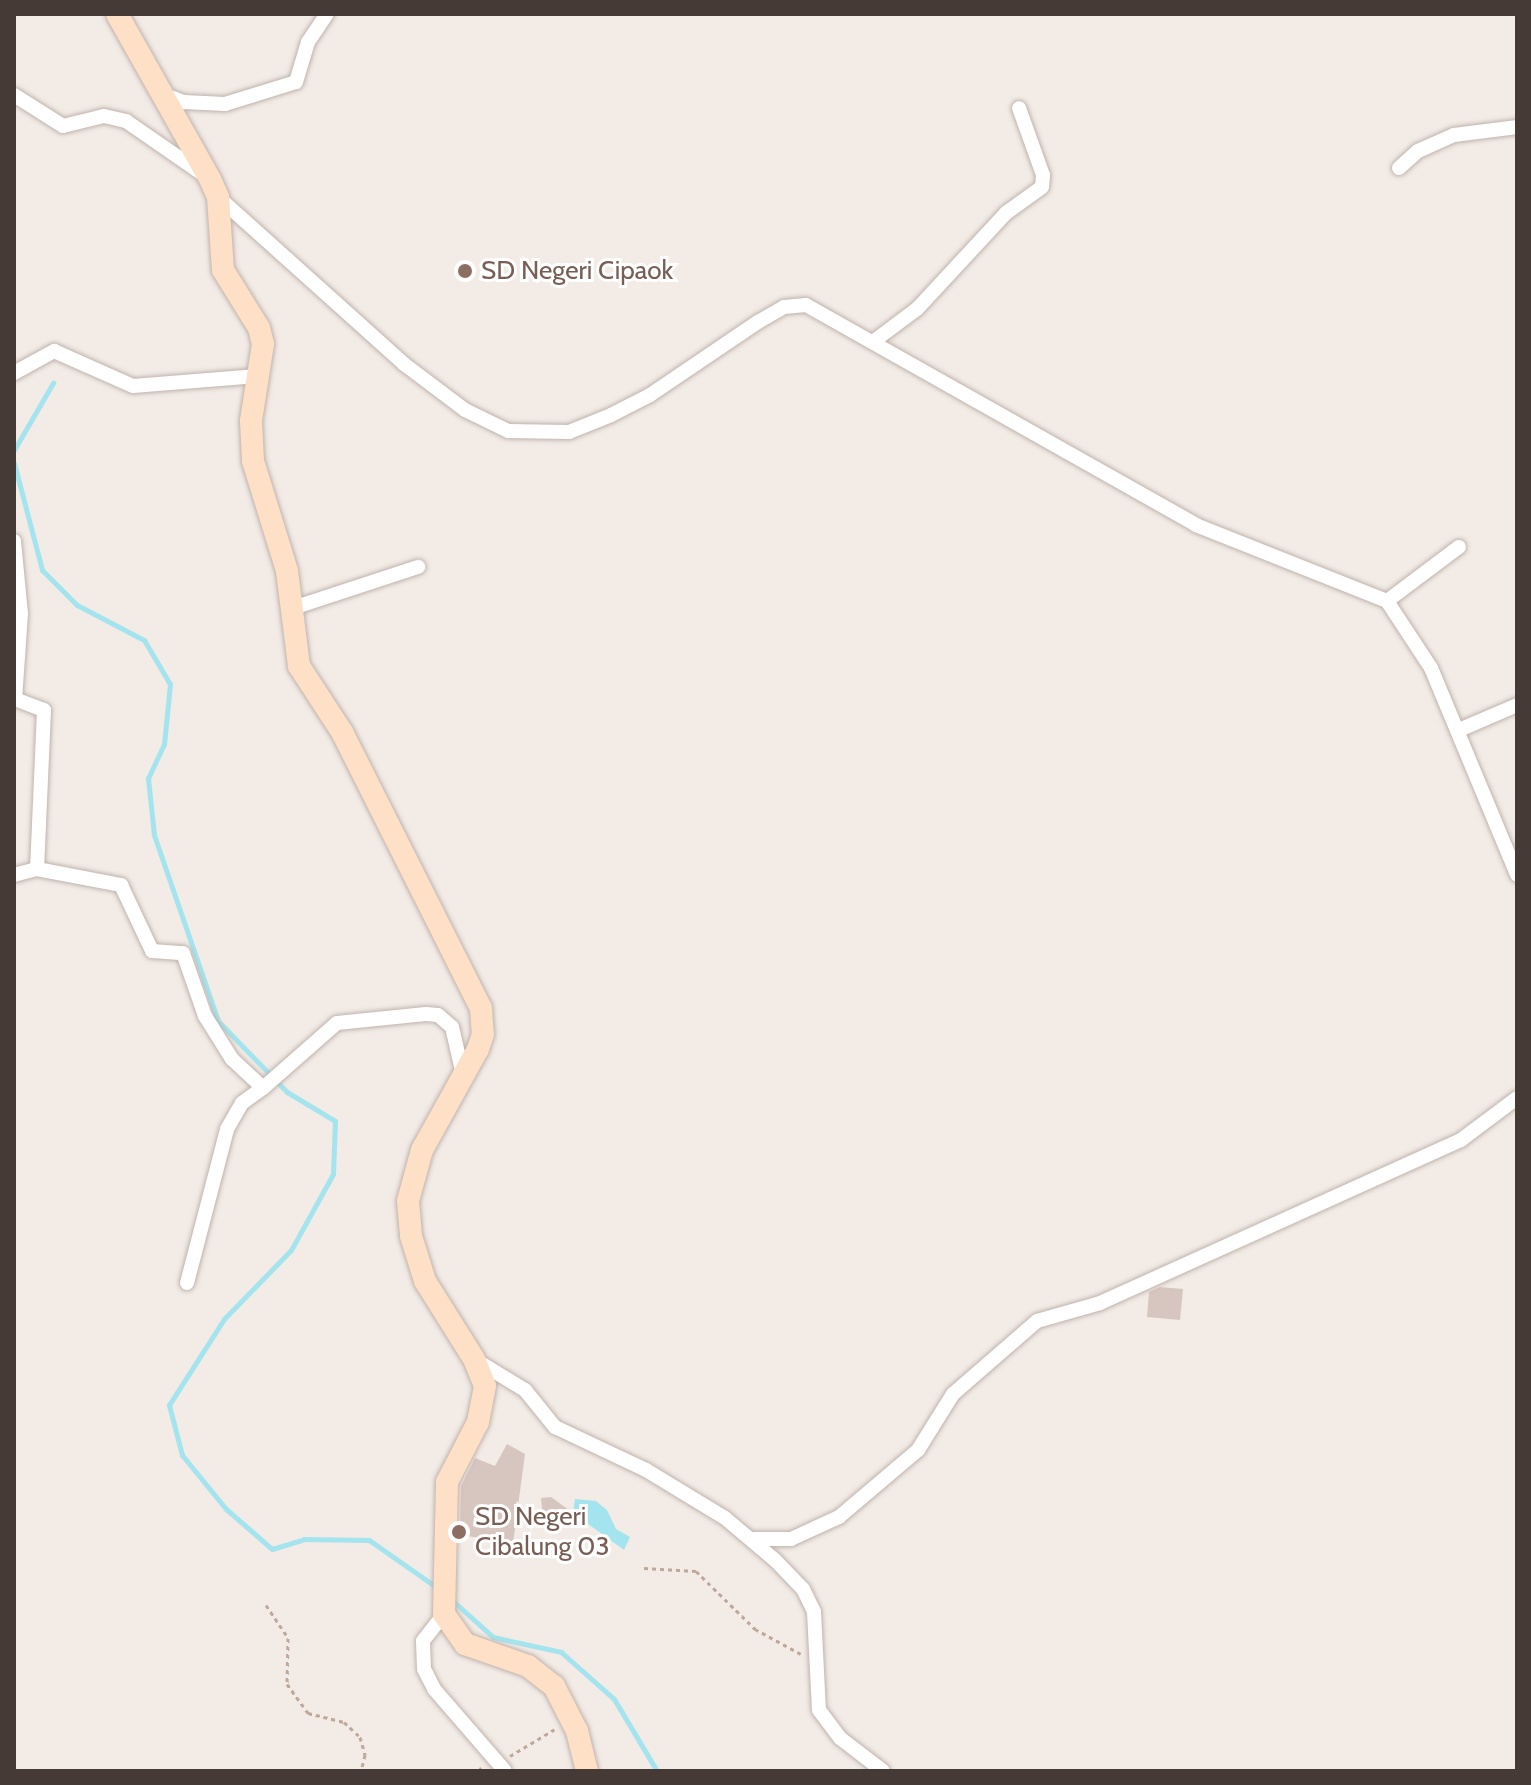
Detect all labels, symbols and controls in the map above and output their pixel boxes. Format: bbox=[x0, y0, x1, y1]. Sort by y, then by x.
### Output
place label: SD Negeri Cipaok bbox=[481, 255, 673, 287]
marker: SD Negeri Cipaok bbox=[456, 262, 474, 280]
place label: SD Negeri Cibalung 03 bbox=[475, 1501, 610, 1562]
marker: SD Negeri Cibalung 03 bbox=[450, 1523, 468, 1541]

